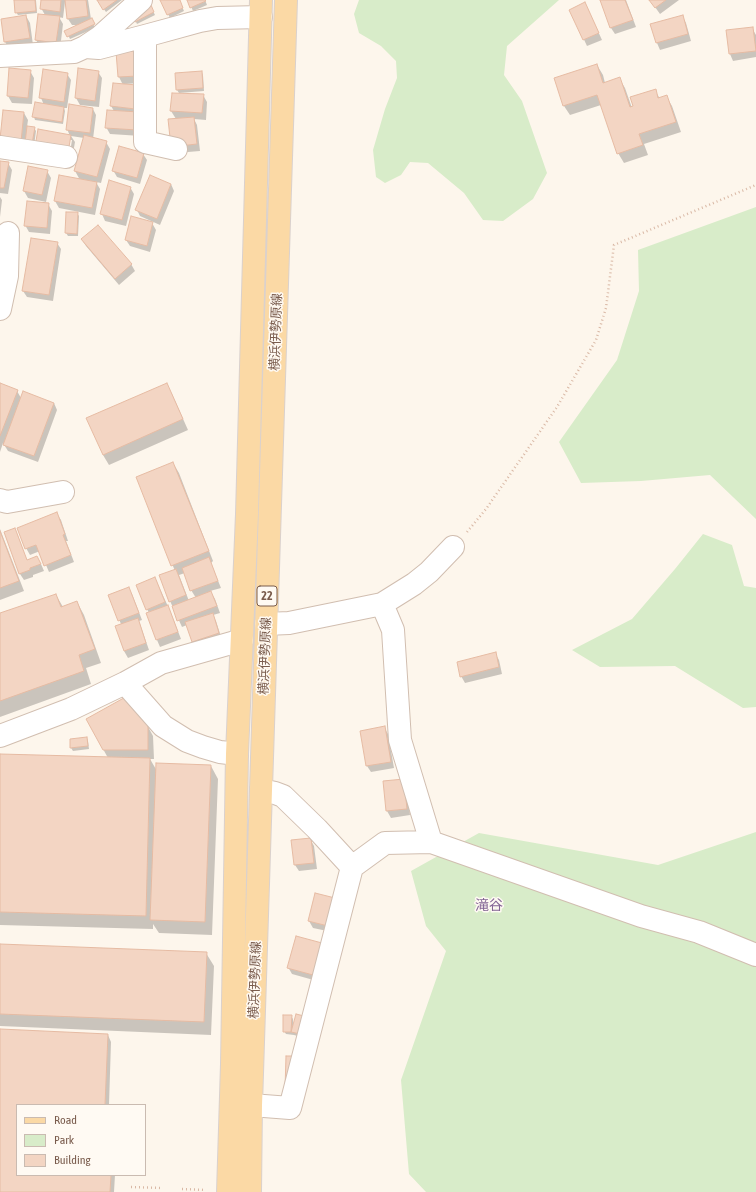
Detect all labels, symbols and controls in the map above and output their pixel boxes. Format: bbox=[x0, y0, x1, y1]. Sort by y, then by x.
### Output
street label: 横浜伊勢原線 bbox=[267, 293, 285, 371]
road number: 22 bbox=[257, 586, 277, 606]
street label: 横浜伊勢原線 bbox=[256, 617, 274, 695]
district label: 滝谷 bbox=[475, 898, 503, 914]
street label: 横浜伊勢原線 bbox=[246, 941, 264, 1019]
legend bbox=[16, 1104, 146, 1176]
text: Road bbox=[54, 1113, 77, 1127]
text: Park bbox=[54, 1133, 74, 1147]
text: Building bbox=[54, 1153, 91, 1167]

